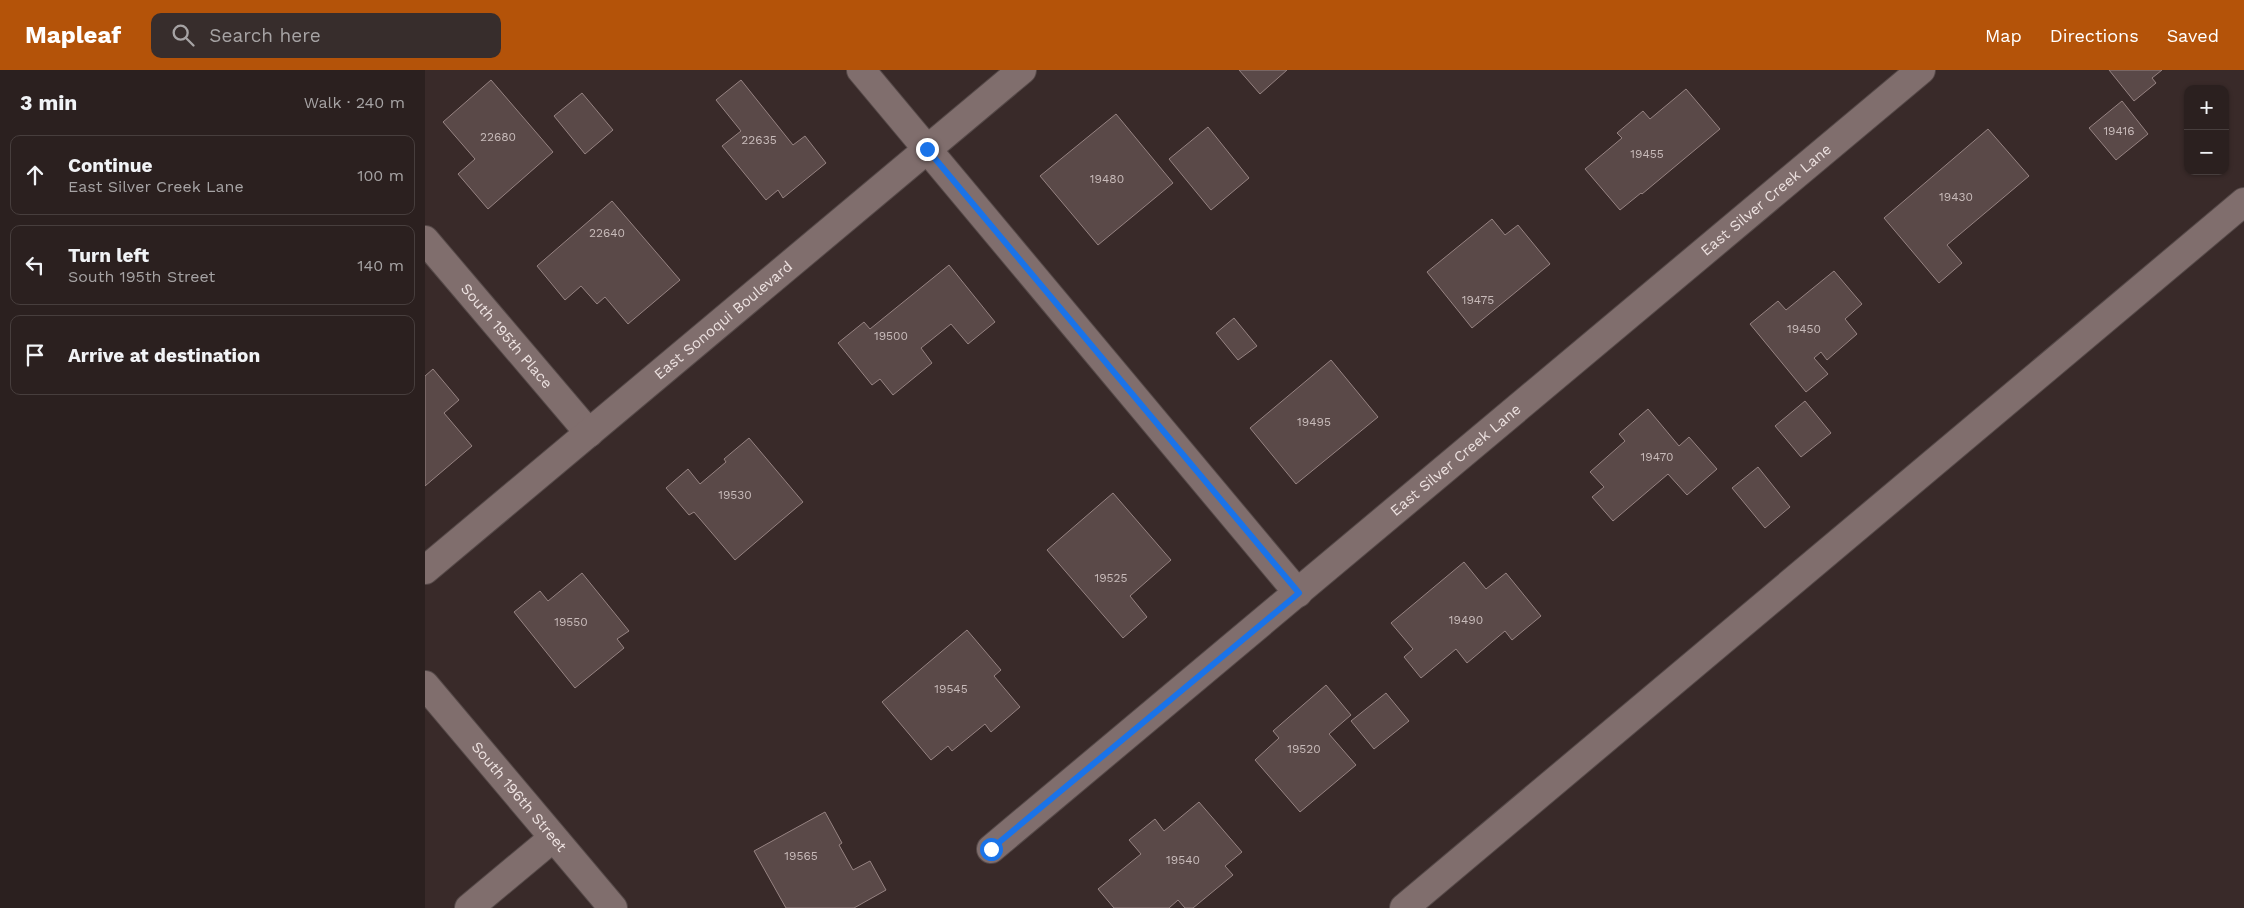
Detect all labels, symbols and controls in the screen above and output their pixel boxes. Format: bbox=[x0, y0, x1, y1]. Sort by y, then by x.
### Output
search box bbox=[151, 13, 501, 58]
text: Mapleaf bbox=[25, 21, 121, 49]
icon: search bbox=[169, 21, 197, 49]
text: Search here bbox=[209, 24, 321, 47]
text: Map bbox=[1985, 25, 2022, 46]
text: Directions bbox=[2050, 25, 2139, 46]
text: Saved bbox=[2167, 25, 2219, 46]
map controls bbox=[2184, 85, 2229, 175]
button: + bbox=[2184, 85, 2229, 130]
text: 3 min bbox=[20, 90, 77, 115]
text: Walk · 240 m bbox=[304, 93, 405, 112]
house number: 19416 bbox=[2103, 124, 2135, 138]
house number: 22680 bbox=[480, 130, 516, 144]
button: − bbox=[2184, 130, 2229, 175]
house number: 22635 bbox=[741, 133, 777, 147]
route end bbox=[916, 138, 939, 161]
street label: East Silver Creek Lane bbox=[1697, 140, 1835, 260]
house number: 19455 bbox=[1630, 147, 1664, 161]
text: Continue bbox=[68, 154, 152, 177]
icon: ahead bbox=[21, 161, 49, 189]
text: 100 m bbox=[357, 166, 404, 185]
house number: 19480 bbox=[1090, 172, 1124, 186]
text: East Silver Creek Lane bbox=[68, 177, 244, 196]
house number: 19430 bbox=[1939, 190, 1973, 204]
house number: 22640 bbox=[589, 226, 625, 240]
text: Turn left bbox=[68, 244, 149, 267]
icon: left bbox=[21, 251, 49, 279]
text: 140 m bbox=[357, 256, 404, 275]
street label: East Sonoqui Boulevard bbox=[650, 257, 796, 383]
text: South 195th Street bbox=[68, 267, 215, 286]
street label: South 195th Place bbox=[457, 280, 556, 392]
house number: 19475 bbox=[1462, 293, 1494, 307]
house number: 19450 bbox=[1787, 322, 1821, 336]
house number: 19500 bbox=[874, 329, 908, 343]
icon: arrive bbox=[21, 341, 49, 369]
text: Arrive at destination bbox=[68, 344, 260, 367]
street label: East Silver Creek Lane bbox=[1387, 400, 1525, 520]
house number: 19495 bbox=[1297, 415, 1331, 429]
house number: 19470 bbox=[1641, 450, 1673, 464]
house number: 19530 bbox=[718, 488, 752, 502]
house number: 19525 bbox=[1094, 571, 1128, 585]
house number: 19490 bbox=[1449, 613, 1483, 627]
house number: 19550 bbox=[554, 615, 588, 629]
house number: 19545 bbox=[934, 682, 968, 696]
street label: South 196th Street bbox=[468, 738, 571, 856]
house number: 19520 bbox=[1287, 742, 1321, 756]
route start bbox=[980, 838, 1003, 861]
house number: 19565 bbox=[784, 849, 818, 863]
house number: 19540 bbox=[1166, 853, 1200, 867]

